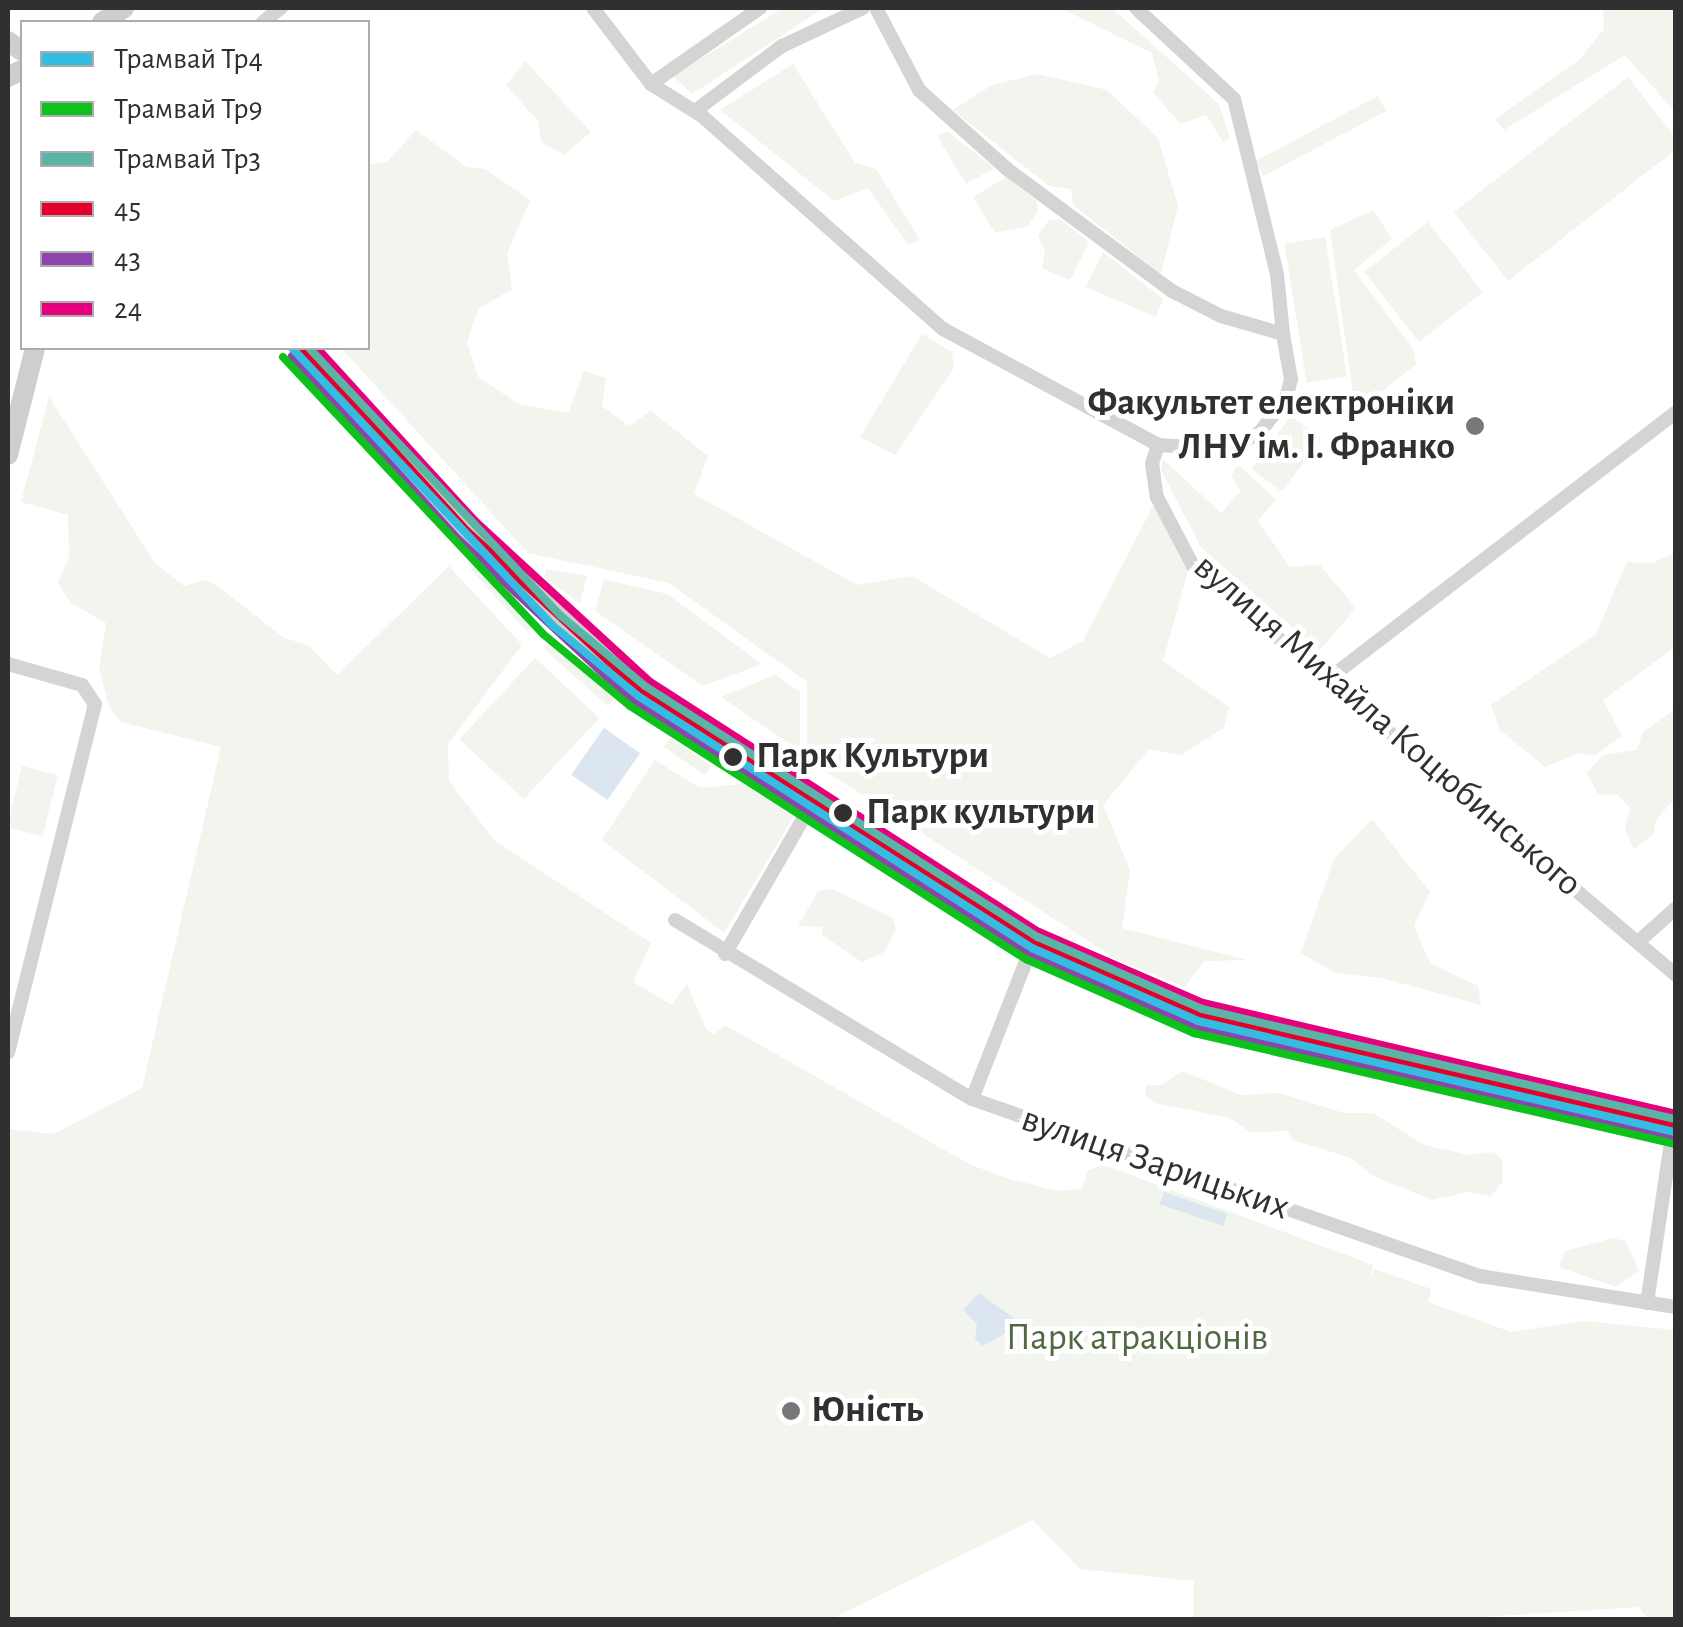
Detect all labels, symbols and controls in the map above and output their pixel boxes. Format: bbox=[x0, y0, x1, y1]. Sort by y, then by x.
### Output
legend bbox=[20, 20, 370, 350]
text: Трамвай Тр4 bbox=[114, 44, 263, 74]
text: Трамвай Тр9 bbox=[114, 94, 263, 124]
text: Трамвай Тр3 bbox=[114, 144, 261, 174]
text: 45 bbox=[114, 194, 141, 224]
text: 43 bbox=[114, 244, 141, 274]
text: 24 bbox=[114, 294, 142, 324]
place label: Факультет електроніки ЛНУ ім. І. Франко bbox=[1087, 381, 1455, 470]
marker: Факультет електроніки ЛНУ ім. І. Франко bbox=[1464, 415, 1486, 437]
street label: вулиця Михайла Коцюбинського bbox=[1183, 545, 1591, 907]
place label: Парк Культури bbox=[756, 734, 989, 780]
marker: Парк Культури bbox=[720, 744, 746, 770]
place label: Парк культури bbox=[866, 790, 1096, 836]
marker: Парк культури bbox=[830, 800, 856, 826]
street label: вулиця Зарицьких bbox=[1015, 1097, 1295, 1231]
park label: Парк атракціонів bbox=[1006, 1316, 1268, 1362]
place label: Юність bbox=[811, 1388, 923, 1434]
marker: Юність bbox=[780, 1400, 802, 1422]

